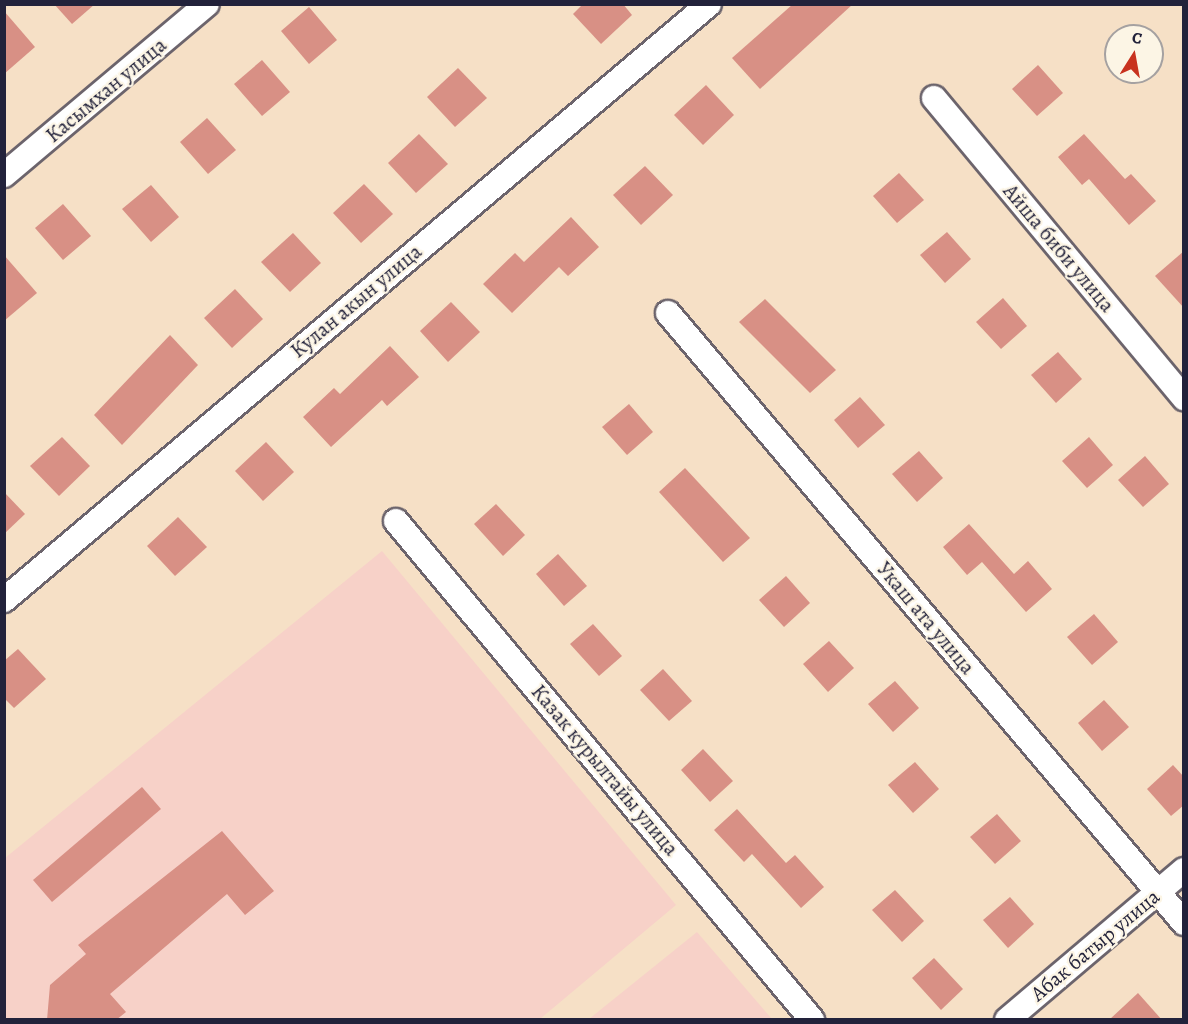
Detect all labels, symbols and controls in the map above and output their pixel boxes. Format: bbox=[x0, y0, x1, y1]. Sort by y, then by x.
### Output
north arrow bbox=[1104, 24, 1164, 84]
text: С bbox=[1130, 27, 1144, 50]
street label: Касымхан улица bbox=[41, 32, 171, 148]
street label: Айша биби улица bbox=[998, 179, 1120, 317]
street label: Кулан акын улица bbox=[285, 239, 427, 363]
street label: Укаш ата улица bbox=[872, 557, 980, 679]
street label: Казак курылтайы улица bbox=[526, 679, 684, 861]
street label: Абак батыр улица bbox=[1025, 884, 1165, 1006]

